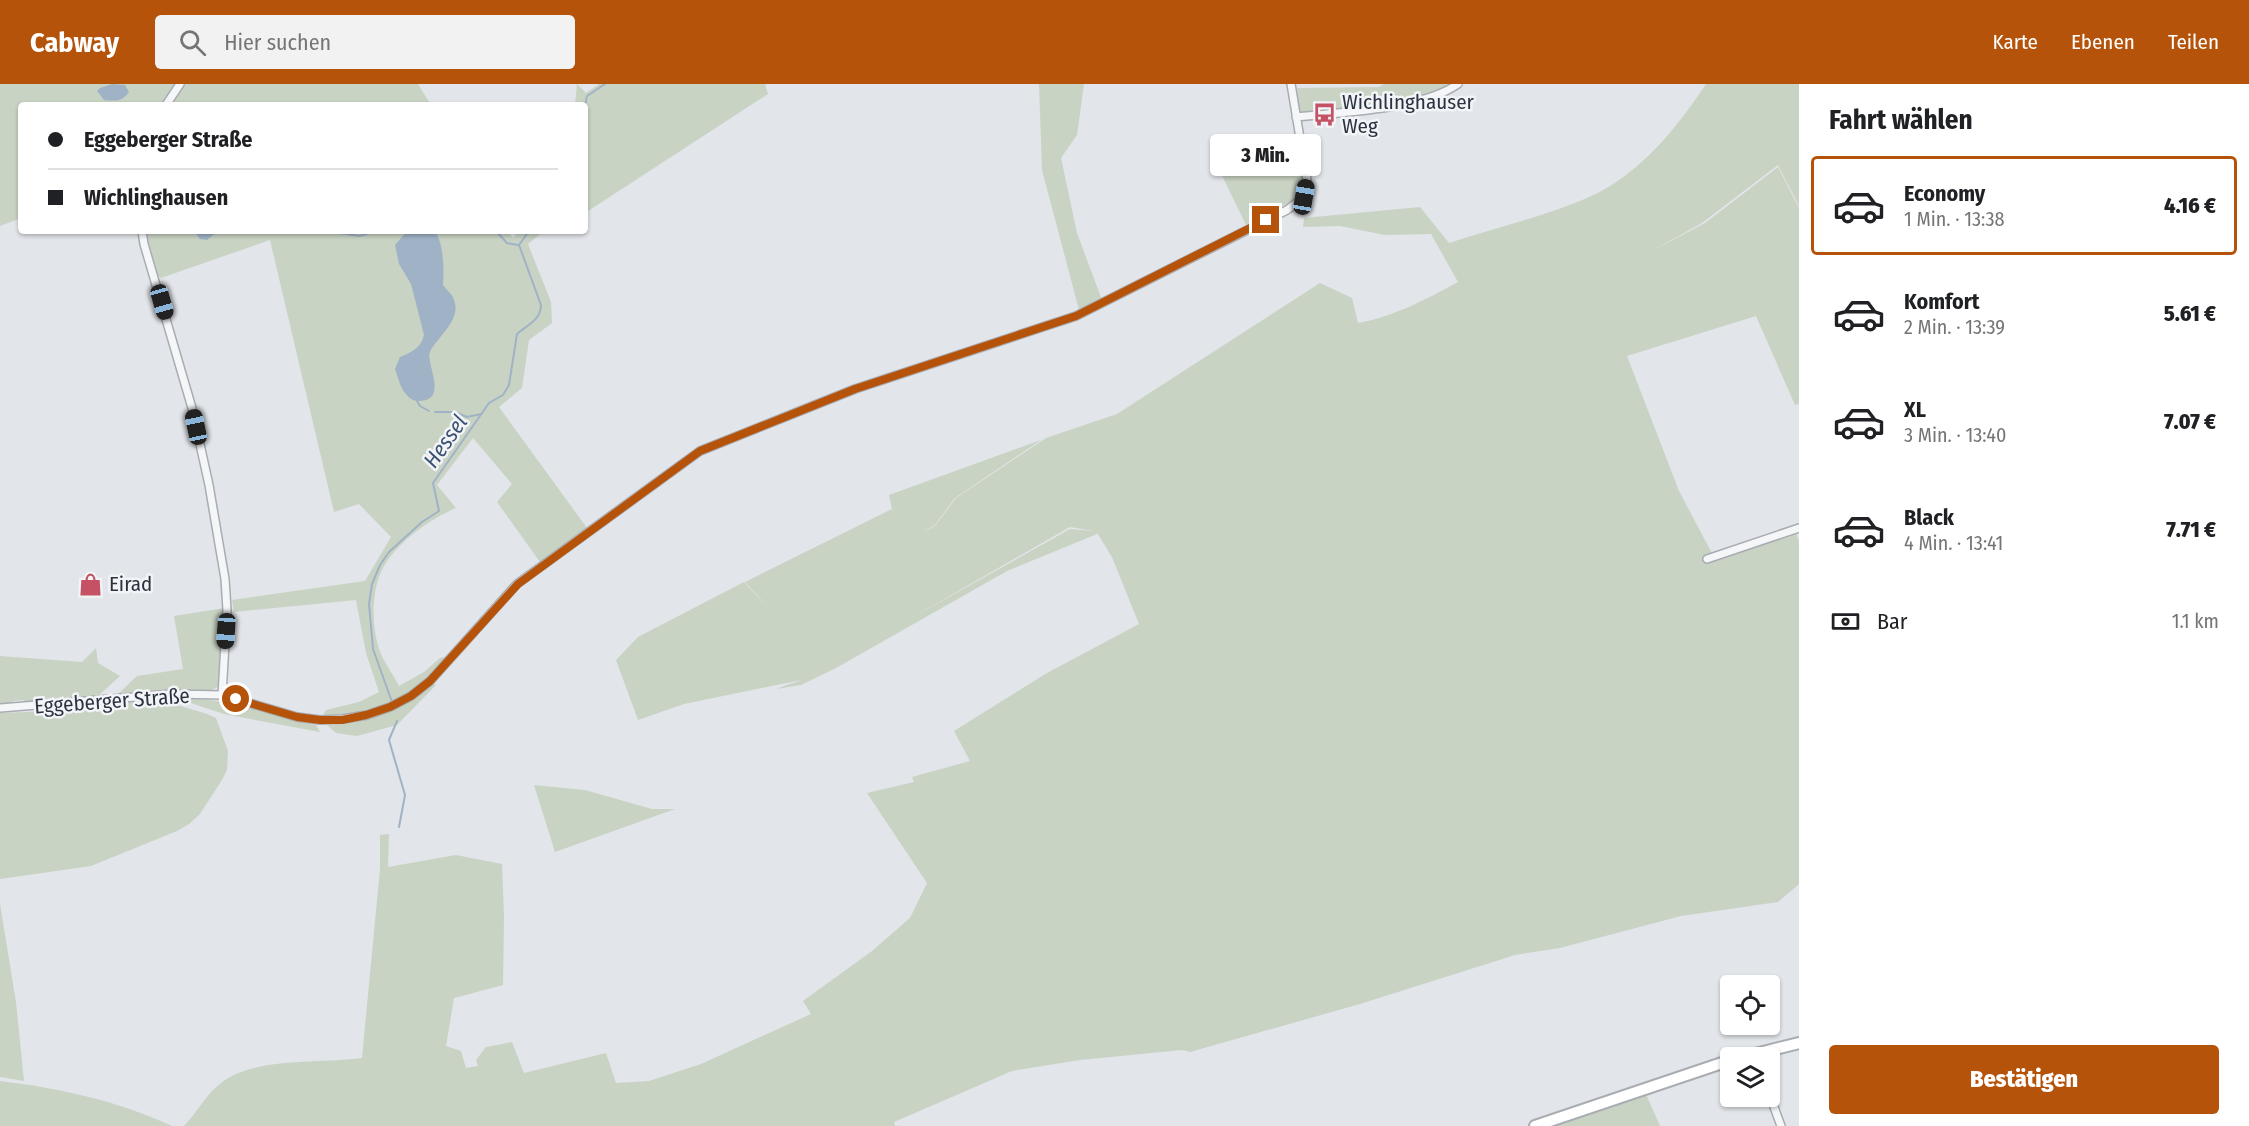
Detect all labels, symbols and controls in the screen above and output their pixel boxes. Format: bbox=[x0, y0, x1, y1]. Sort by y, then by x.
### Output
search box bbox=[155, 15, 575, 69]
text: Cabway bbox=[30, 26, 119, 59]
icon: search bbox=[176, 26, 209, 59]
text: Hier suchen bbox=[224, 29, 331, 56]
text: Karte bbox=[1992, 29, 2038, 55]
text: Ebenen bbox=[2071, 29, 2135, 55]
text: Teilen bbox=[2168, 29, 2219, 55]
place label: Wichlinghauser Weg bbox=[1342, 89, 1475, 139]
bus stop icon: Wichlinghauser Weg bbox=[1311, 101, 1337, 127]
text: Fahrt wählen bbox=[1829, 104, 1973, 136]
text: Eggeberger Straße bbox=[84, 126, 253, 153]
callout: 3 Min. bbox=[1210, 133, 1322, 175]
text: 3 Min. bbox=[1241, 143, 1290, 167]
car bbox=[1292, 178, 1316, 216]
icon: car bbox=[1832, 179, 1886, 233]
text: Economy bbox=[1904, 180, 1985, 207]
text: Wichlinghausen bbox=[84, 184, 228, 211]
text: 4.16 € bbox=[2164, 192, 2216, 219]
route end bbox=[1252, 206, 1279, 233]
text: 1 Min. · 13:38 bbox=[1904, 207, 2004, 231]
car bbox=[148, 282, 176, 322]
icon: car bbox=[1832, 287, 1886, 341]
text: Komfort bbox=[1904, 288, 1979, 315]
text: 5.61 € bbox=[2164, 300, 2216, 327]
text: 2 Min. · 13:39 bbox=[1904, 315, 2005, 339]
icon: car bbox=[1832, 395, 1886, 449]
text: XL bbox=[1904, 396, 1926, 423]
car bbox=[183, 408, 209, 446]
text: 7.07 € bbox=[2164, 408, 2216, 435]
water label: Hessel bbox=[418, 409, 473, 473]
text: 3 Min. · 13:40 bbox=[1904, 423, 2006, 447]
icon: car bbox=[1832, 503, 1886, 557]
text: Black bbox=[1904, 504, 1954, 531]
text: 7.71 € bbox=[2166, 516, 2216, 543]
text: 4 Min. · 13:41 bbox=[1904, 531, 2003, 555]
shop icon: Eirad bbox=[78, 571, 104, 597]
place label: Eirad bbox=[109, 571, 152, 597]
icon: cash bbox=[1829, 605, 1862, 638]
text: Bar bbox=[1877, 608, 1908, 635]
text: 1.1 km bbox=[2172, 609, 2219, 633]
car bbox=[216, 612, 236, 650]
street label: Eggeberger Straße bbox=[33, 683, 191, 719]
route start bbox=[222, 685, 249, 712]
map controls bbox=[1720, 975, 1780, 1107]
button: locate bbox=[1720, 975, 1780, 1035]
button: Bestätigen bbox=[1829, 1045, 2219, 1114]
button: layers bbox=[1720, 1047, 1780, 1107]

